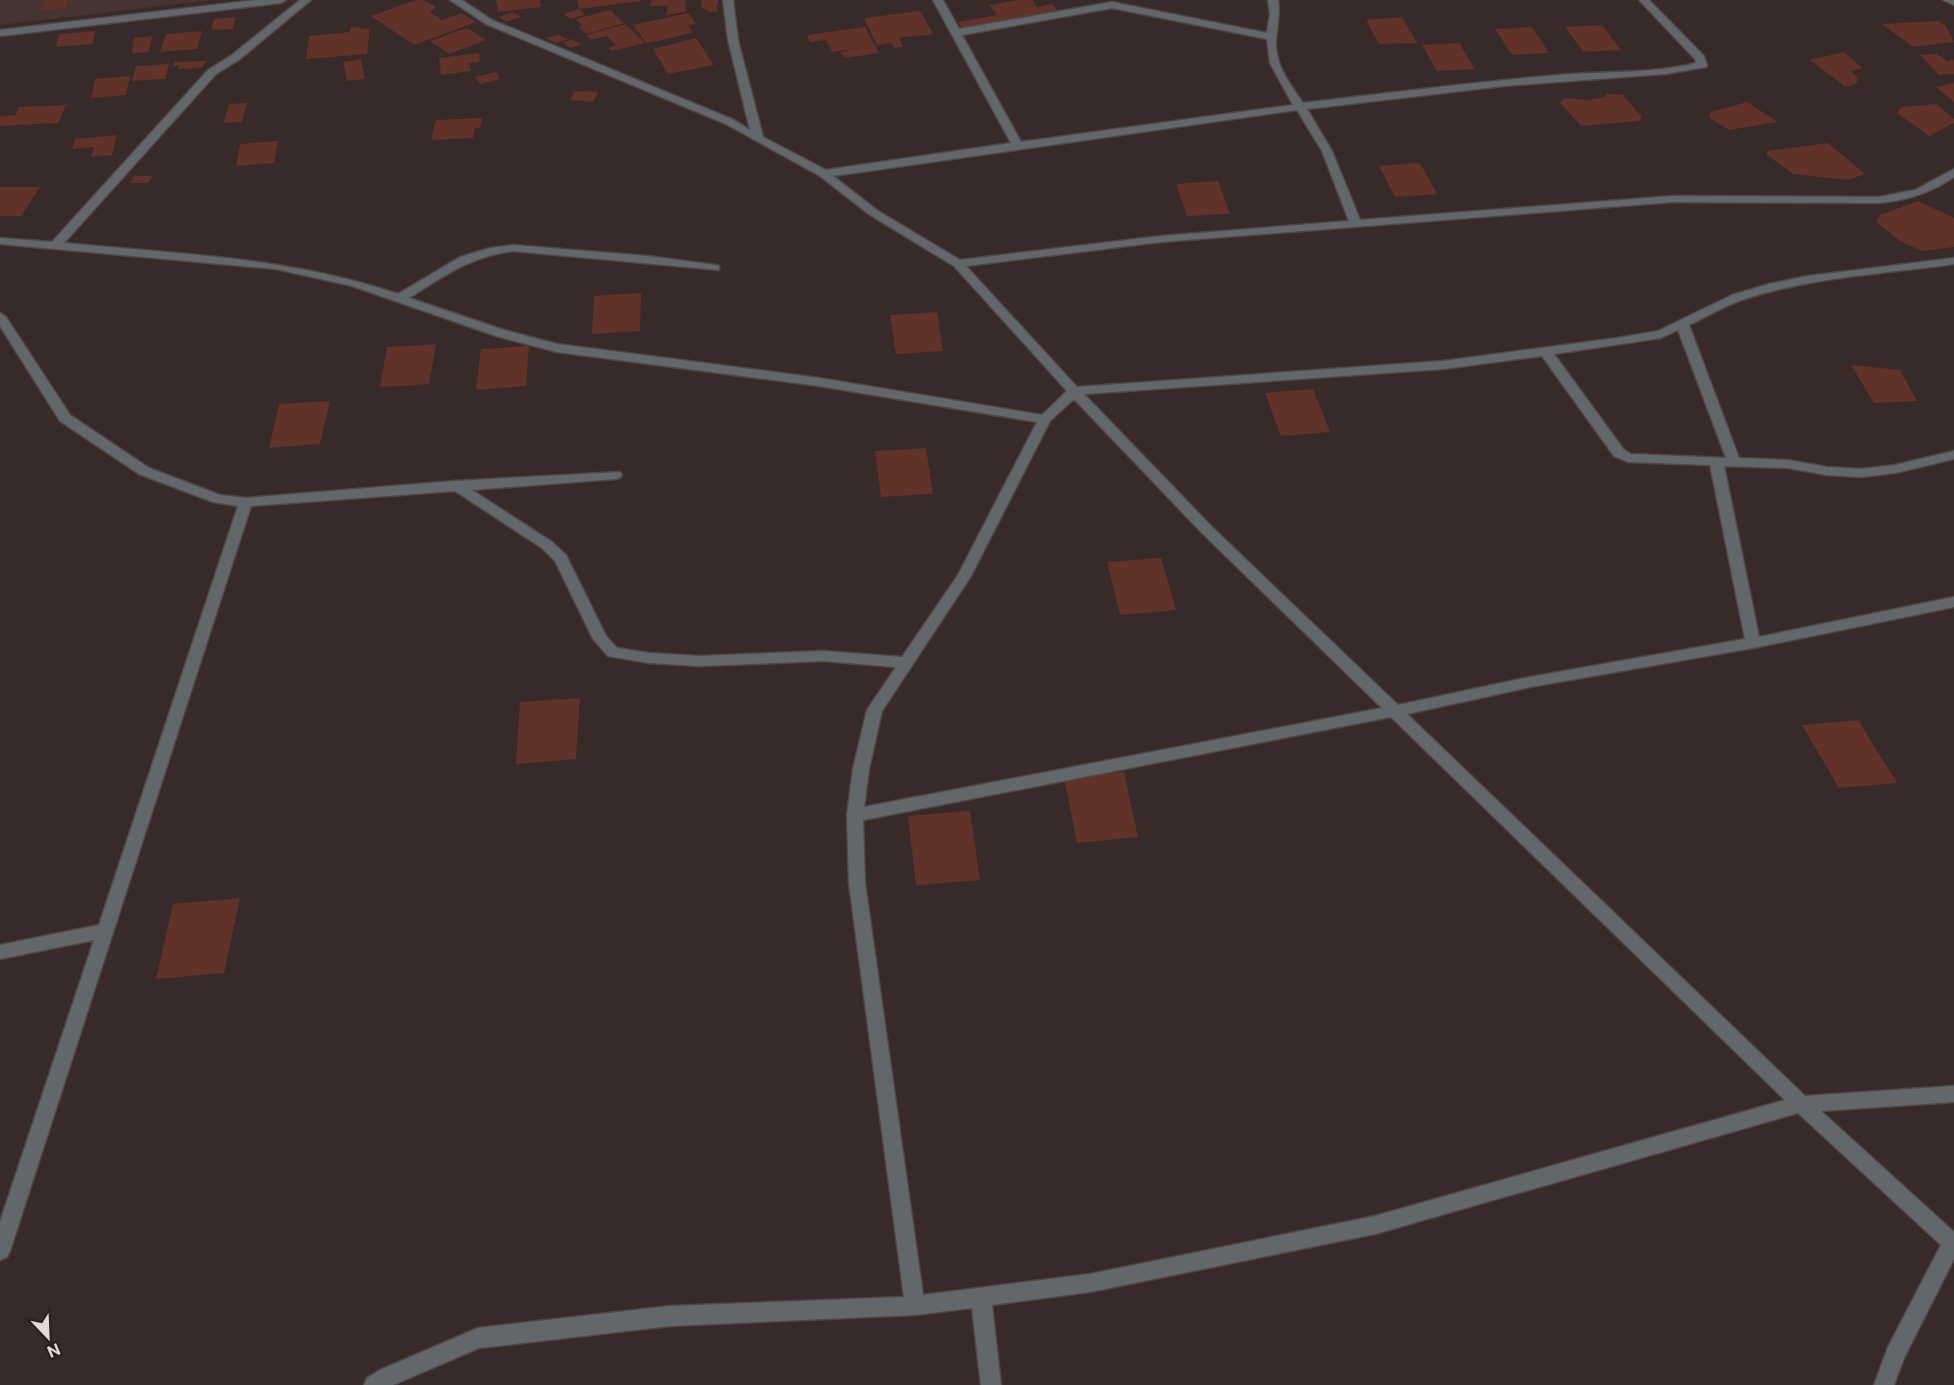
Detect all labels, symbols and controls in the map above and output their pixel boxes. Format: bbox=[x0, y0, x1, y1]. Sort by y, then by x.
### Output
north arrow bbox=[18, 1307, 78, 1367]
text: N bbox=[44, 1339, 63, 1362]

